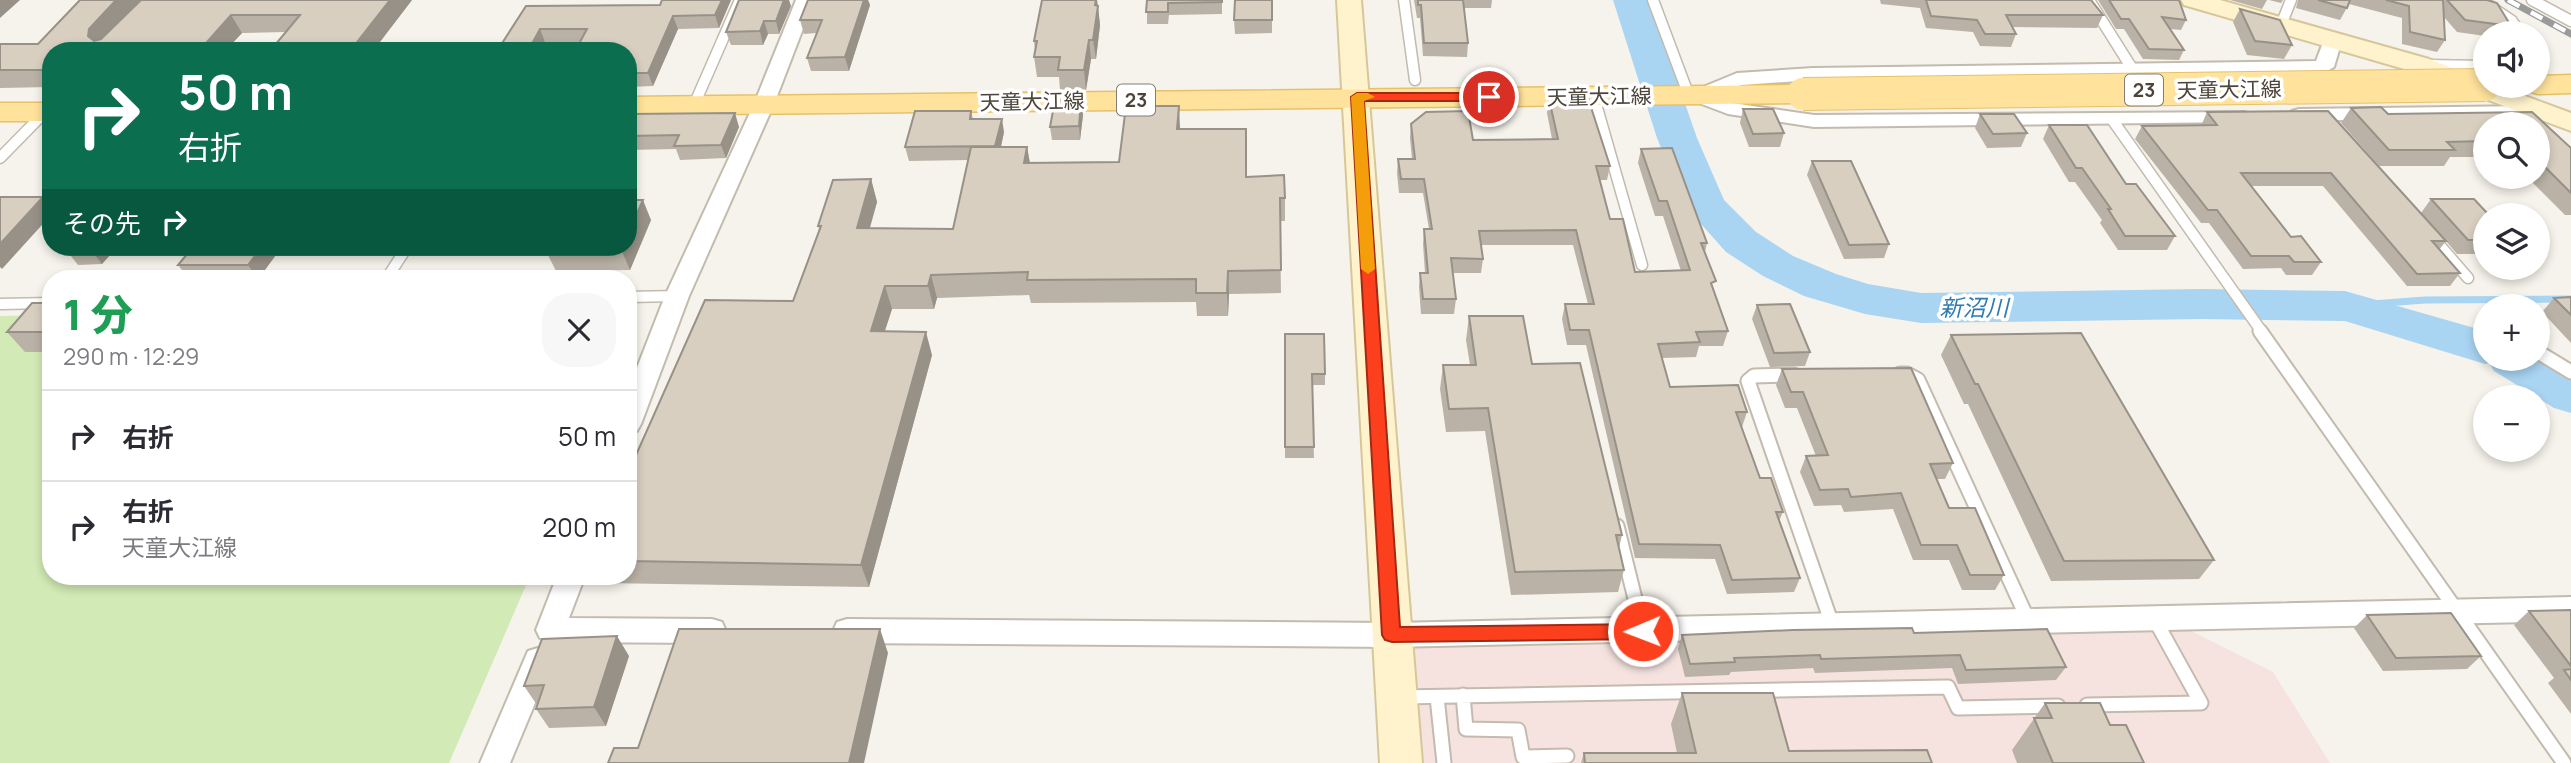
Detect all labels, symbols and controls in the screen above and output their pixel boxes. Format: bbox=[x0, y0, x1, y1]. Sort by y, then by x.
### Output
map controls bbox=[2473, 21, 2550, 462]
button: sound bbox=[2473, 21, 2550, 98]
text: 50 m bbox=[178, 58, 293, 125]
pin bbox=[1459, 67, 1519, 127]
icon: right bbox=[63, 70, 154, 161]
road number: 23 bbox=[2125, 74, 2163, 106]
street label: 天童大江線 bbox=[2176, 74, 2282, 104]
icon: arrive bbox=[1470, 78, 1508, 116]
street label: 天童大江線 bbox=[1546, 81, 1652, 111]
road number: 23 bbox=[1117, 85, 1155, 116]
street label: 天童大江線 bbox=[979, 86, 1085, 116]
button: search bbox=[2473, 112, 2550, 189]
text: 右折 bbox=[178, 125, 242, 169]
icon: right bbox=[155, 203, 193, 241]
button: layers bbox=[2473, 203, 2550, 280]
text: その先 bbox=[63, 205, 141, 241]
text: 1 分 bbox=[63, 285, 132, 343]
water label: 新沼川 bbox=[1940, 291, 2012, 323]
button: close bbox=[542, 293, 616, 367]
button: + bbox=[2473, 294, 2550, 371]
text: 290 m · 12:29 bbox=[63, 340, 199, 372]
button: − bbox=[2473, 385, 2550, 462]
icon: right bbox=[63, 417, 101, 455]
text: 50 m bbox=[558, 418, 616, 454]
text: 右折 bbox=[122, 419, 174, 455]
text: 右折 bbox=[122, 493, 174, 529]
icon: right bbox=[63, 508, 101, 546]
text: 200 m bbox=[542, 509, 616, 545]
text: 天童大江線 bbox=[122, 531, 237, 563]
position arrow bbox=[1606, 594, 1680, 668]

